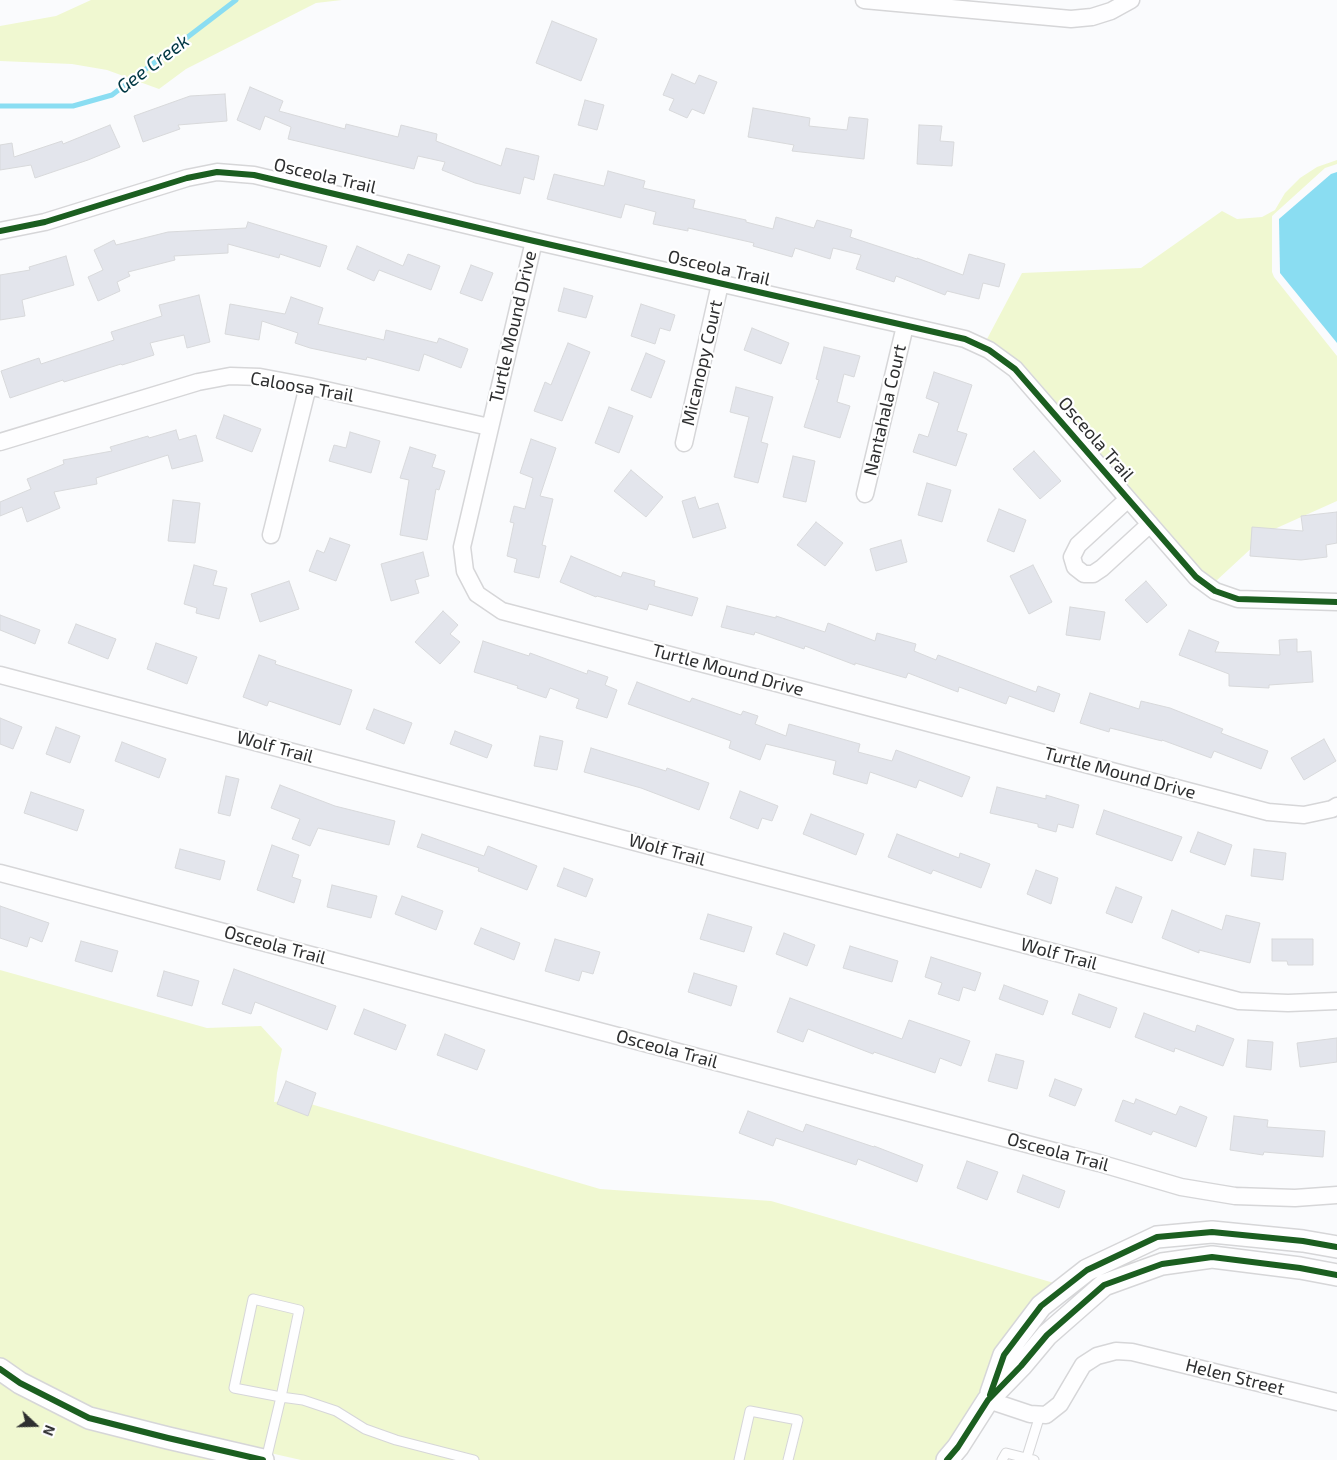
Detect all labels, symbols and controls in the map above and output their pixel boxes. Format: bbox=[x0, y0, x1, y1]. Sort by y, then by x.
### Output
water label: Gee Creek bbox=[112, 29, 194, 99]
street label: Osceola Trail bbox=[272, 154, 378, 198]
street label: Osceola Trail bbox=[666, 246, 772, 290]
street label: Turtle Mound Drive bbox=[485, 249, 541, 405]
street label: Micanopy Court bbox=[677, 298, 727, 428]
street label: Nantahala Court bbox=[859, 342, 911, 478]
street label: Caloosa Trail bbox=[249, 367, 355, 407]
street label: Osceola Trail bbox=[1054, 392, 1138, 486]
street label: Turtle Mound Drive bbox=[650, 639, 806, 701]
street label: Wolf Trail bbox=[234, 726, 316, 768]
street label: Turtle Mound Drive bbox=[1042, 742, 1198, 804]
street label: Wolf Trail bbox=[626, 829, 708, 871]
street label: Osceola Trail bbox=[222, 921, 328, 969]
street label: Wolf Trail bbox=[1018, 933, 1100, 975]
street label: Osceola Trail bbox=[614, 1025, 720, 1073]
street label: Osceola Trail bbox=[1005, 1128, 1111, 1176]
street label: Helen Street bbox=[1183, 1354, 1287, 1400]
north arrow bbox=[10, 1400, 60, 1450]
text: N bbox=[40, 1423, 59, 1438]

